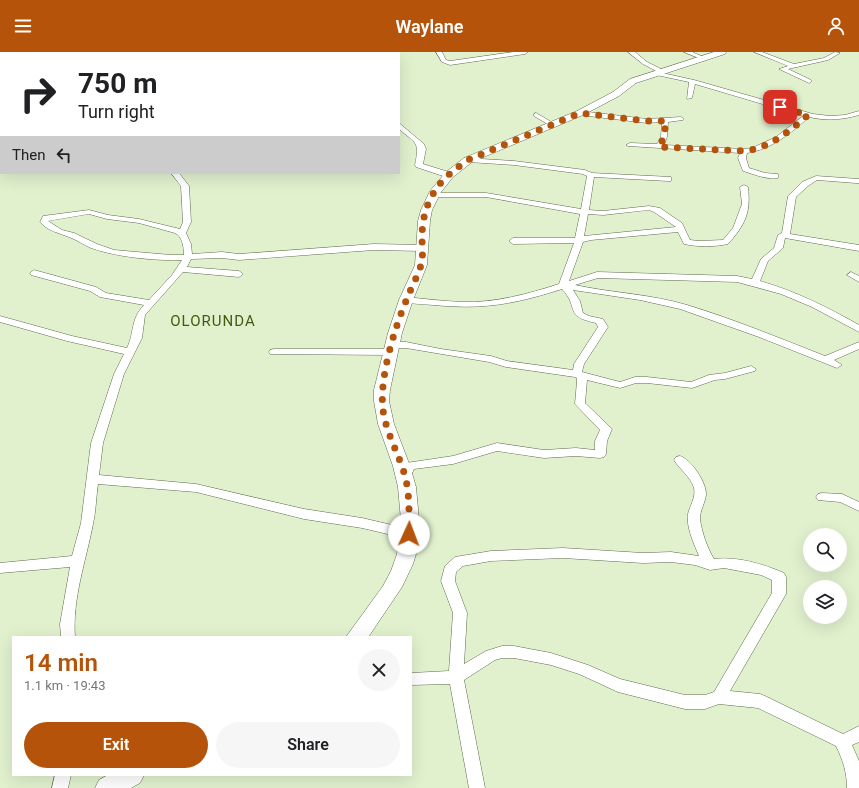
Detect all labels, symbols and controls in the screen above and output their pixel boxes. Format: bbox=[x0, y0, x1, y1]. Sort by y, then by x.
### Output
icon: menu bbox=[12, 15, 34, 37]
icon: person bbox=[825, 15, 847, 37]
text: Waylane bbox=[395, 16, 464, 37]
text: 750 m bbox=[78, 67, 157, 100]
icon: right bbox=[12, 68, 64, 120]
pin bbox=[763, 90, 797, 124]
icon: arrive bbox=[769, 96, 791, 118]
text: Turn right bbox=[78, 101, 155, 122]
icon: left bbox=[53, 144, 75, 166]
text: Then bbox=[12, 146, 45, 164]
district label: OLORUNDA bbox=[170, 312, 256, 330]
position arrow bbox=[388, 513, 430, 555]
map controls bbox=[803, 528, 847, 624]
button: search bbox=[803, 528, 847, 572]
button: layers bbox=[803, 580, 847, 624]
text: 14 min bbox=[24, 649, 98, 677]
button: close bbox=[358, 649, 400, 691]
text: 1.1 km · 19:43 bbox=[24, 678, 105, 693]
button: Exit bbox=[24, 722, 208, 768]
button: Share bbox=[216, 722, 400, 768]

